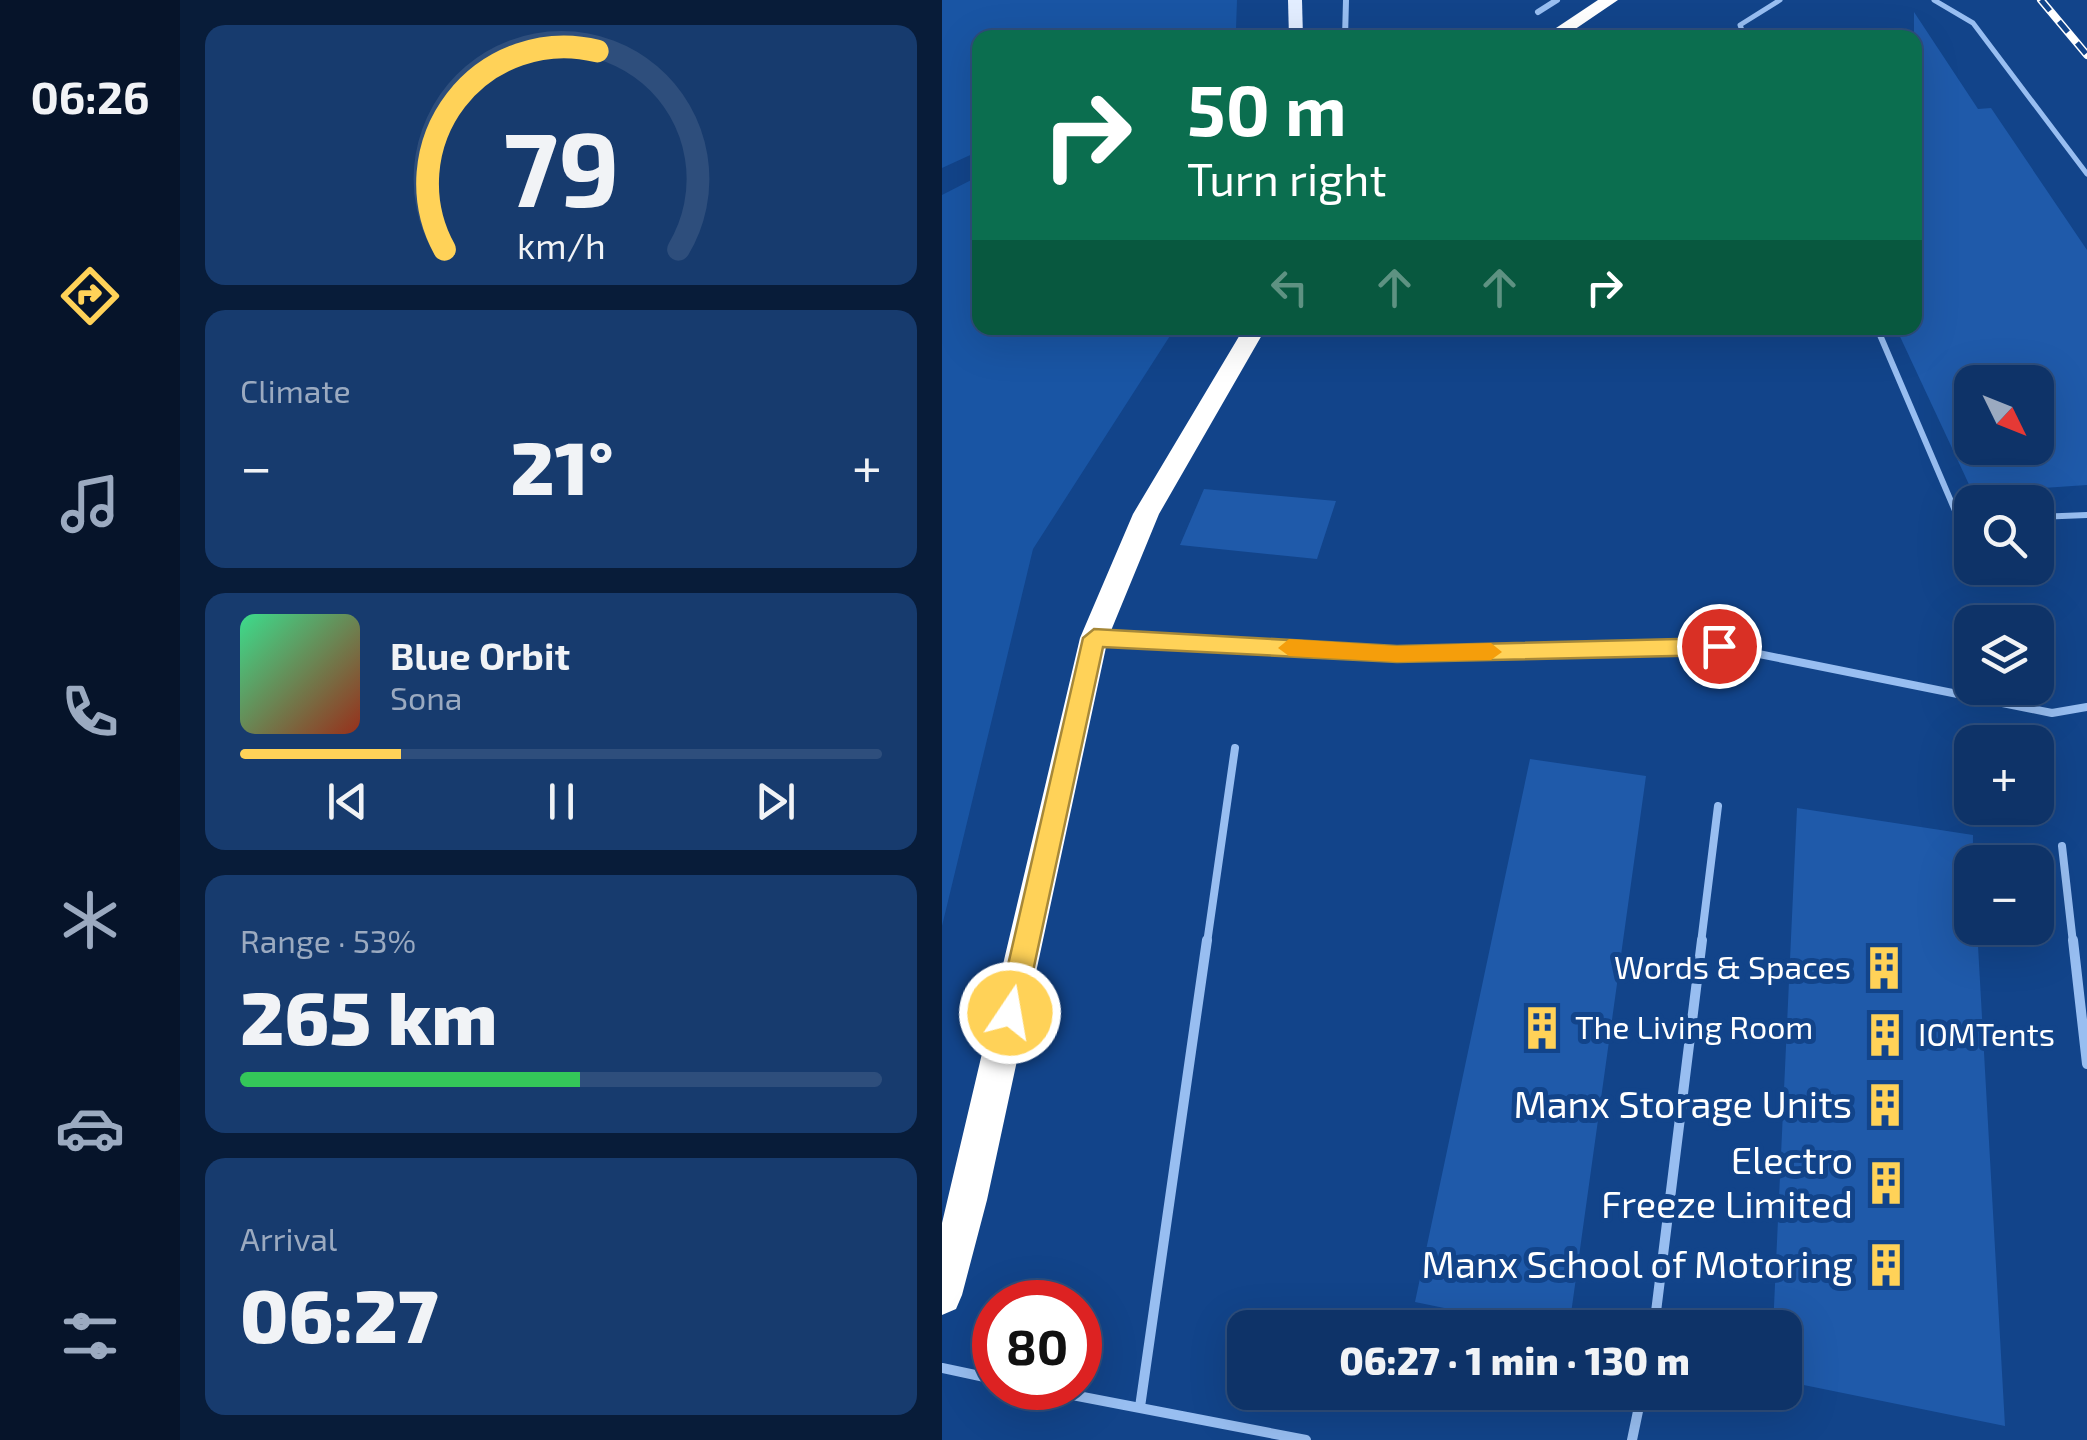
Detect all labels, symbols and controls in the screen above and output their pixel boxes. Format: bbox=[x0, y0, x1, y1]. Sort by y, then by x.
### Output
text: 50 m bbox=[1187, 66, 1347, 150]
text: 06:26 bbox=[30, 69, 150, 123]
icon: right bbox=[1022, 70, 1152, 200]
text: 79 bbox=[503, 103, 619, 228]
text: Turn right bbox=[1187, 151, 1387, 205]
text: km/h bbox=[517, 223, 605, 266]
icon: left bbox=[1262, 260, 1317, 315]
icon: ahead bbox=[1367, 260, 1422, 315]
icon: ahead bbox=[1472, 260, 1527, 315]
icon: right bbox=[1577, 260, 1632, 315]
icon: directions bbox=[55, 261, 125, 331]
north arrow bbox=[1954, 365, 2054, 465]
map controls bbox=[1954, 365, 2054, 945]
text: Climate bbox=[240, 371, 351, 409]
text: 21° bbox=[510, 420, 614, 510]
text: − bbox=[240, 432, 272, 498]
text: + bbox=[852, 432, 882, 498]
icon: music bbox=[55, 469, 125, 539]
button: search bbox=[1954, 485, 2054, 585]
pin bbox=[1677, 604, 1762, 689]
button: layers bbox=[1954, 605, 2054, 705]
icon: arrive bbox=[1692, 619, 1747, 674]
text: Blue Orbit bbox=[390, 632, 570, 678]
icon: phone bbox=[55, 677, 125, 747]
text: Sona bbox=[390, 678, 462, 716]
button: + bbox=[1954, 725, 2054, 825]
icon: previous bbox=[320, 774, 375, 829]
icon: pause bbox=[534, 774, 589, 829]
icon: next bbox=[748, 774, 803, 829]
button: − bbox=[1954, 845, 2054, 945]
icon: climate bbox=[55, 885, 125, 955]
text: Range · 53% bbox=[240, 921, 416, 959]
building icon: Words & Spaces bbox=[1860, 944, 1908, 992]
place label: Words & Spaces bbox=[1614, 947, 1851, 985]
position arrow bbox=[958, 961, 1062, 1065]
text: 265 km bbox=[240, 970, 498, 1060]
building icon: The Living Room bbox=[1518, 1004, 1566, 1052]
place label: The Living Room bbox=[1575, 1007, 1813, 1045]
building icon: IOMTents bbox=[1861, 1011, 1909, 1059]
place label: IOMTents bbox=[1918, 1014, 2055, 1052]
place label: Manx Storage Units bbox=[1513, 1080, 1852, 1126]
building icon: Manx Storage Units bbox=[1861, 1081, 1909, 1129]
icon: car bbox=[55, 1093, 125, 1163]
place label: Electro Freeze Limited bbox=[1601, 1136, 1853, 1226]
building icon: Electro Freeze Limited bbox=[1862, 1159, 1910, 1207]
text: Arrival bbox=[240, 1219, 337, 1257]
place label: Manx School of Motoring bbox=[1422, 1240, 1853, 1286]
building icon: Manx School of Motoring bbox=[1862, 1241, 1910, 1289]
text: 06:27 bbox=[240, 1268, 438, 1358]
speed limit sign: 80 bbox=[972, 1280, 1102, 1410]
icon: filters bbox=[55, 1301, 125, 1371]
text: 06:27 · 1 min · 130 m bbox=[1339, 1337, 1690, 1383]

